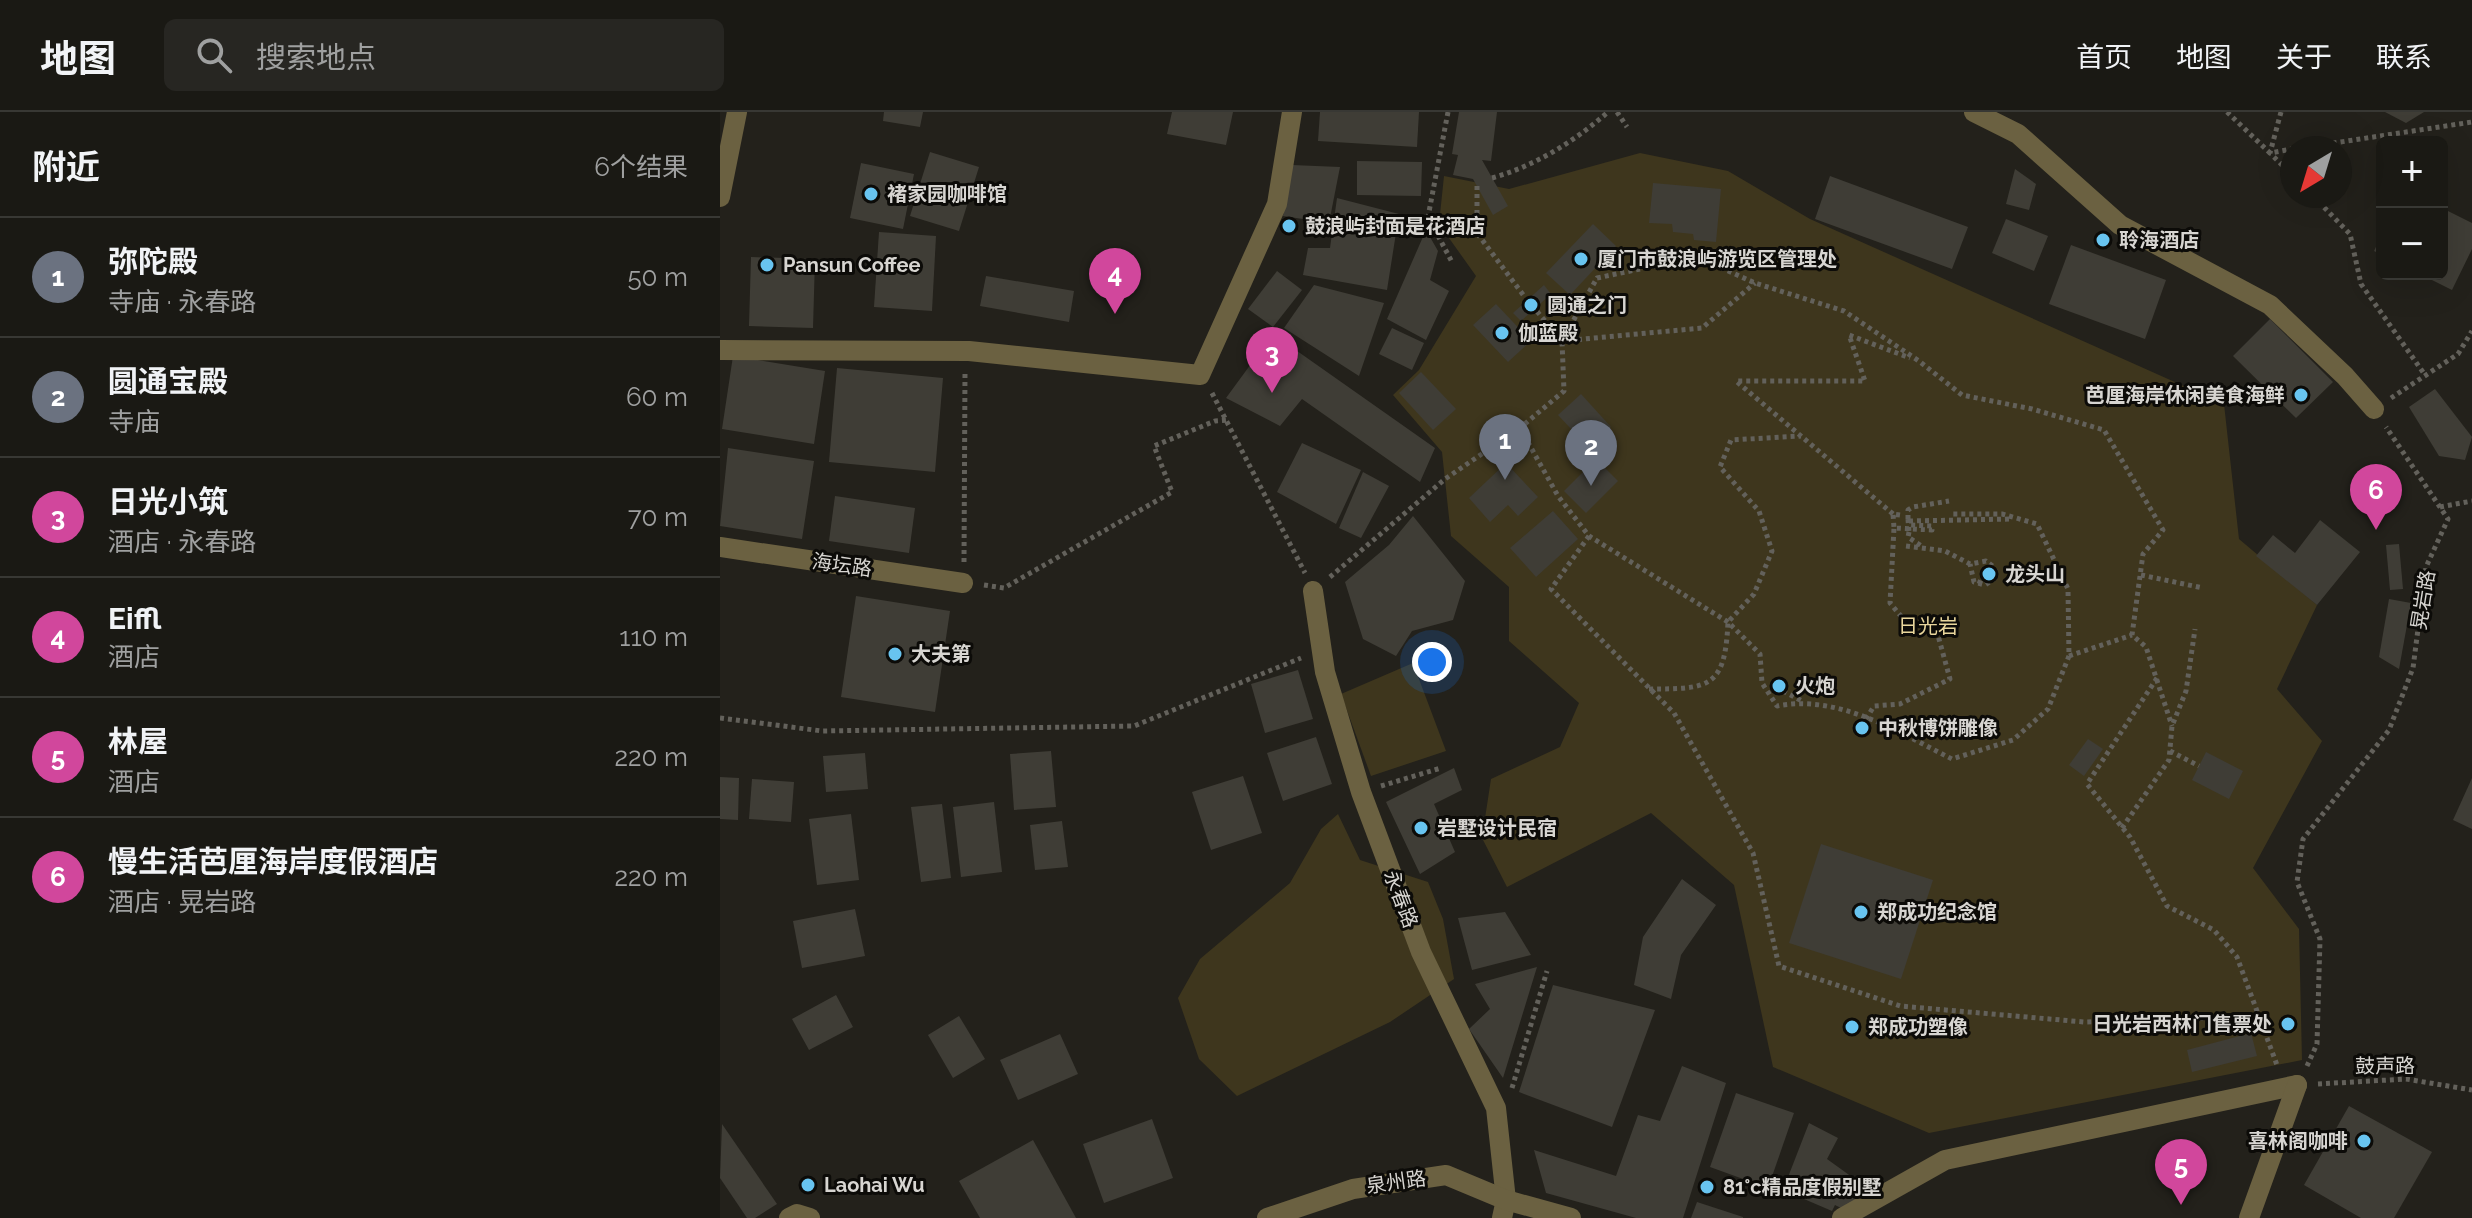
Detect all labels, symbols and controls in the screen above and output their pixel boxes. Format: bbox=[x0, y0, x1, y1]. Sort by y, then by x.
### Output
search box bbox=[164, 19, 724, 91]
icon: search bbox=[192, 33, 236, 77]
text: 地图 bbox=[40, 36, 116, 81]
text: 搜索地点 bbox=[256, 40, 376, 75]
text: 首页 bbox=[2076, 41, 2132, 74]
text: 地图 bbox=[2176, 41, 2232, 74]
text: 关于 bbox=[2276, 41, 2332, 74]
text: 联系 bbox=[2376, 41, 2432, 74]
north arrow bbox=[2280, 136, 2352, 208]
map controls bbox=[2376, 136, 2448, 280]
button: + bbox=[2376, 136, 2448, 208]
text: 附近 bbox=[32, 147, 100, 187]
text: 6个结果 bbox=[594, 152, 688, 182]
place label: 褚家园咖啡馆 bbox=[887, 182, 1007, 206]
marker: 褚家园咖啡馆 bbox=[862, 185, 880, 203]
button: − bbox=[2376, 208, 2448, 280]
place label: 鼓浪屿封面是花酒店 bbox=[1305, 214, 1485, 238]
marker: 鼓浪屿封面是花酒店 bbox=[1280, 217, 1298, 235]
place label: 聆海酒店 bbox=[2119, 228, 2199, 252]
marker: 聆海酒店 bbox=[2094, 231, 2112, 249]
text: 弥陀殿 bbox=[108, 244, 198, 279]
place label: 厦门市鼓浪屿游览区管理处 bbox=[1597, 247, 1837, 271]
pin: 4 bbox=[1089, 248, 1141, 314]
marker: 厦门市鼓浪屿游览区管理处 bbox=[1572, 250, 1590, 268]
place label: Pansun Coffee bbox=[783, 253, 920, 277]
marker: Pansun Coffee bbox=[758, 256, 776, 274]
text: 1 bbox=[52, 262, 64, 292]
text: 50 m bbox=[627, 262, 688, 292]
text: 寺庙 · 永春路 bbox=[108, 287, 256, 317]
place label: 圆通之门 bbox=[1547, 293, 1627, 317]
marker: 圆通之门 bbox=[1522, 296, 1540, 314]
place label: 伽蓝殿 bbox=[1518, 321, 1578, 345]
marker: 伽蓝殿 bbox=[1493, 324, 1511, 342]
pin: 3 bbox=[1246, 327, 1298, 393]
text: 圆通宝殿 bbox=[108, 364, 228, 399]
text: 2 bbox=[51, 382, 65, 412]
text: 60 m bbox=[626, 382, 688, 412]
place label: 芭厘海岸休闲美食海鲜 bbox=[2085, 383, 2285, 407]
marker: 芭厘海岸休闲美食海鲜 bbox=[2292, 386, 2310, 404]
text: 寺庙 bbox=[108, 407, 160, 437]
pin: 1 bbox=[1479, 414, 1531, 480]
pin: 2 bbox=[1565, 420, 1617, 486]
pin: 6 bbox=[2350, 464, 2402, 530]
text: 日光小筑 bbox=[108, 484, 228, 519]
text: 3 bbox=[51, 502, 65, 532]
text: 70 m bbox=[628, 502, 688, 532]
text: 酒店 · 永春路 bbox=[108, 527, 256, 557]
street label: 海坛路 bbox=[811, 549, 873, 581]
place label: 龙头山 bbox=[2005, 562, 2065, 586]
marker: 龙头山 bbox=[1980, 565, 1998, 583]
street label: 晃岩路 bbox=[2406, 568, 2440, 632]
text: Eiffl bbox=[108, 601, 161, 636]
park label: 日光岩 bbox=[1898, 614, 1958, 638]
text: 4 bbox=[51, 622, 65, 652]
text: 110 m bbox=[619, 622, 688, 652]
text: 酒店 bbox=[108, 642, 160, 672]
place label: 大夫第 bbox=[911, 642, 971, 666]
your location bbox=[1412, 642, 1452, 682]
marker: 大夫第 bbox=[886, 645, 904, 663]
place label: 火炮 bbox=[1795, 674, 1835, 698]
marker: 火炮 bbox=[1770, 677, 1788, 695]
place label: 中秋博饼雕像 bbox=[1878, 716, 1998, 740]
marker: 中秋博饼雕像 bbox=[1853, 719, 1871, 737]
text: 林屋 bbox=[108, 724, 168, 759]
text: 5 bbox=[51, 742, 65, 772]
text: 220 m bbox=[614, 742, 688, 772]
text: 酒店 bbox=[108, 767, 160, 797]
place label: 岩墅设计民宿 bbox=[1437, 816, 1557, 840]
marker: 岩墅设计民宿 bbox=[1412, 819, 1430, 837]
text: 慢生活芭厘海岸度假酒店 bbox=[108, 844, 438, 879]
text: 6 bbox=[50, 862, 66, 892]
text: 220 m bbox=[614, 862, 688, 892]
street label: 永春路 bbox=[1379, 867, 1423, 931]
text: 酒店 · 晃岩路 bbox=[108, 887, 256, 917]
place label: 郑成功纪念馆 bbox=[1877, 900, 1997, 924]
marker: 郑成功纪念馆 bbox=[1852, 903, 1870, 921]
place label: 日光岩西林门售票处 bbox=[2092, 1012, 2272, 1036]
place label: 郑成功塑像 bbox=[1868, 1015, 1968, 1039]
marker: 日光岩西林门售票处 bbox=[2279, 1015, 2297, 1033]
marker: 郑成功塑像 bbox=[1843, 1018, 1861, 1036]
street label: 鼓声路 bbox=[2355, 1054, 2415, 1078]
place label: 喜林阁咖啡 bbox=[2248, 1129, 2348, 1153]
marker: 喜林阁咖啡 bbox=[2355, 1132, 2373, 1150]
pin: 5 bbox=[2155, 1139, 2207, 1205]
street label: 泉州路 bbox=[1365, 1166, 1427, 1198]
place label: Laohai Wu bbox=[824, 1173, 925, 1197]
place label: 81°c精品度假别墅 bbox=[1723, 1175, 1881, 1199]
marker: Laohai Wu bbox=[799, 1176, 817, 1194]
marker: 81°c精品度假别墅 bbox=[1698, 1178, 1716, 1196]

